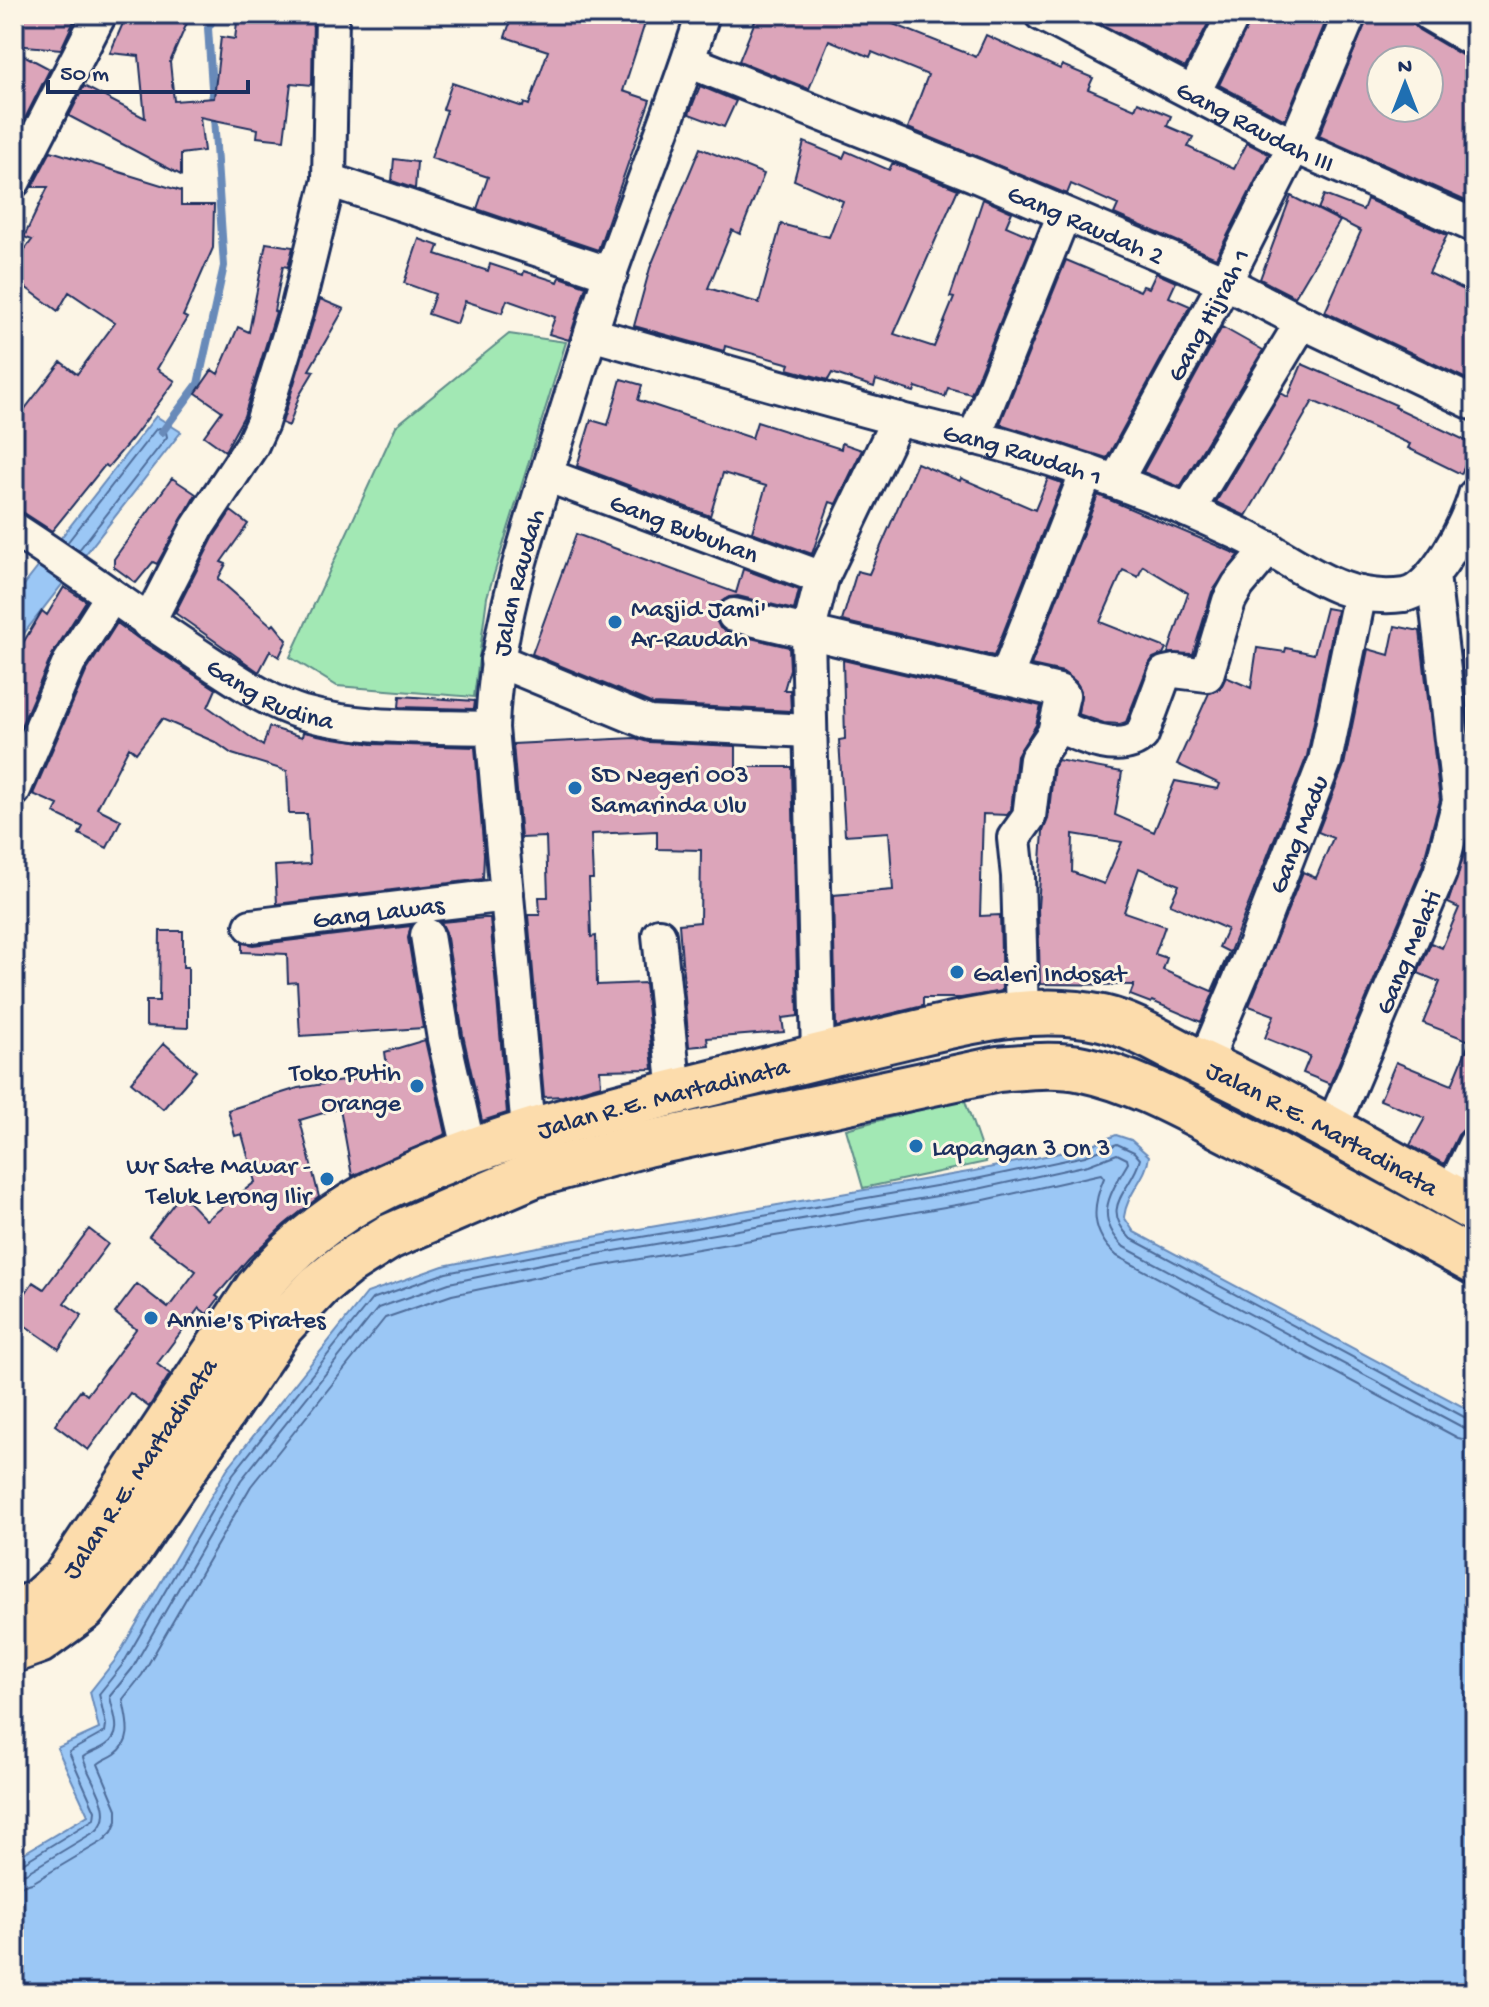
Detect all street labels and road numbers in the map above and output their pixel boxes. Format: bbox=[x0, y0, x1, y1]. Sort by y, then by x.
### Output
street label: Gang Raudah III bbox=[1170, 76, 1338, 182]
street label: Gang Raudah 2 bbox=[1002, 180, 1168, 274]
street label: Gang Hijrah 1 bbox=[1162, 245, 1259, 388]
street label: Gang Raudah 1 bbox=[939, 420, 1105, 495]
street label: Gang Bubuhan bbox=[604, 489, 762, 573]
street label: Jalan Raudah bbox=[488, 506, 554, 659]
street label: Gang Rudina bbox=[199, 653, 337, 740]
street label: Gang Madu bbox=[1264, 772, 1338, 899]
street label: Gang Melati bbox=[1371, 886, 1451, 1020]
street label: Gang Lawas bbox=[311, 892, 448, 938]
street label: Jalan R.E. Martadinata bbox=[534, 1053, 795, 1148]
street label: Jalan R.E. Martadinata bbox=[1200, 1057, 1443, 1207]
street label: Jalan R.E. Martadinata bbox=[58, 1352, 228, 1586]

